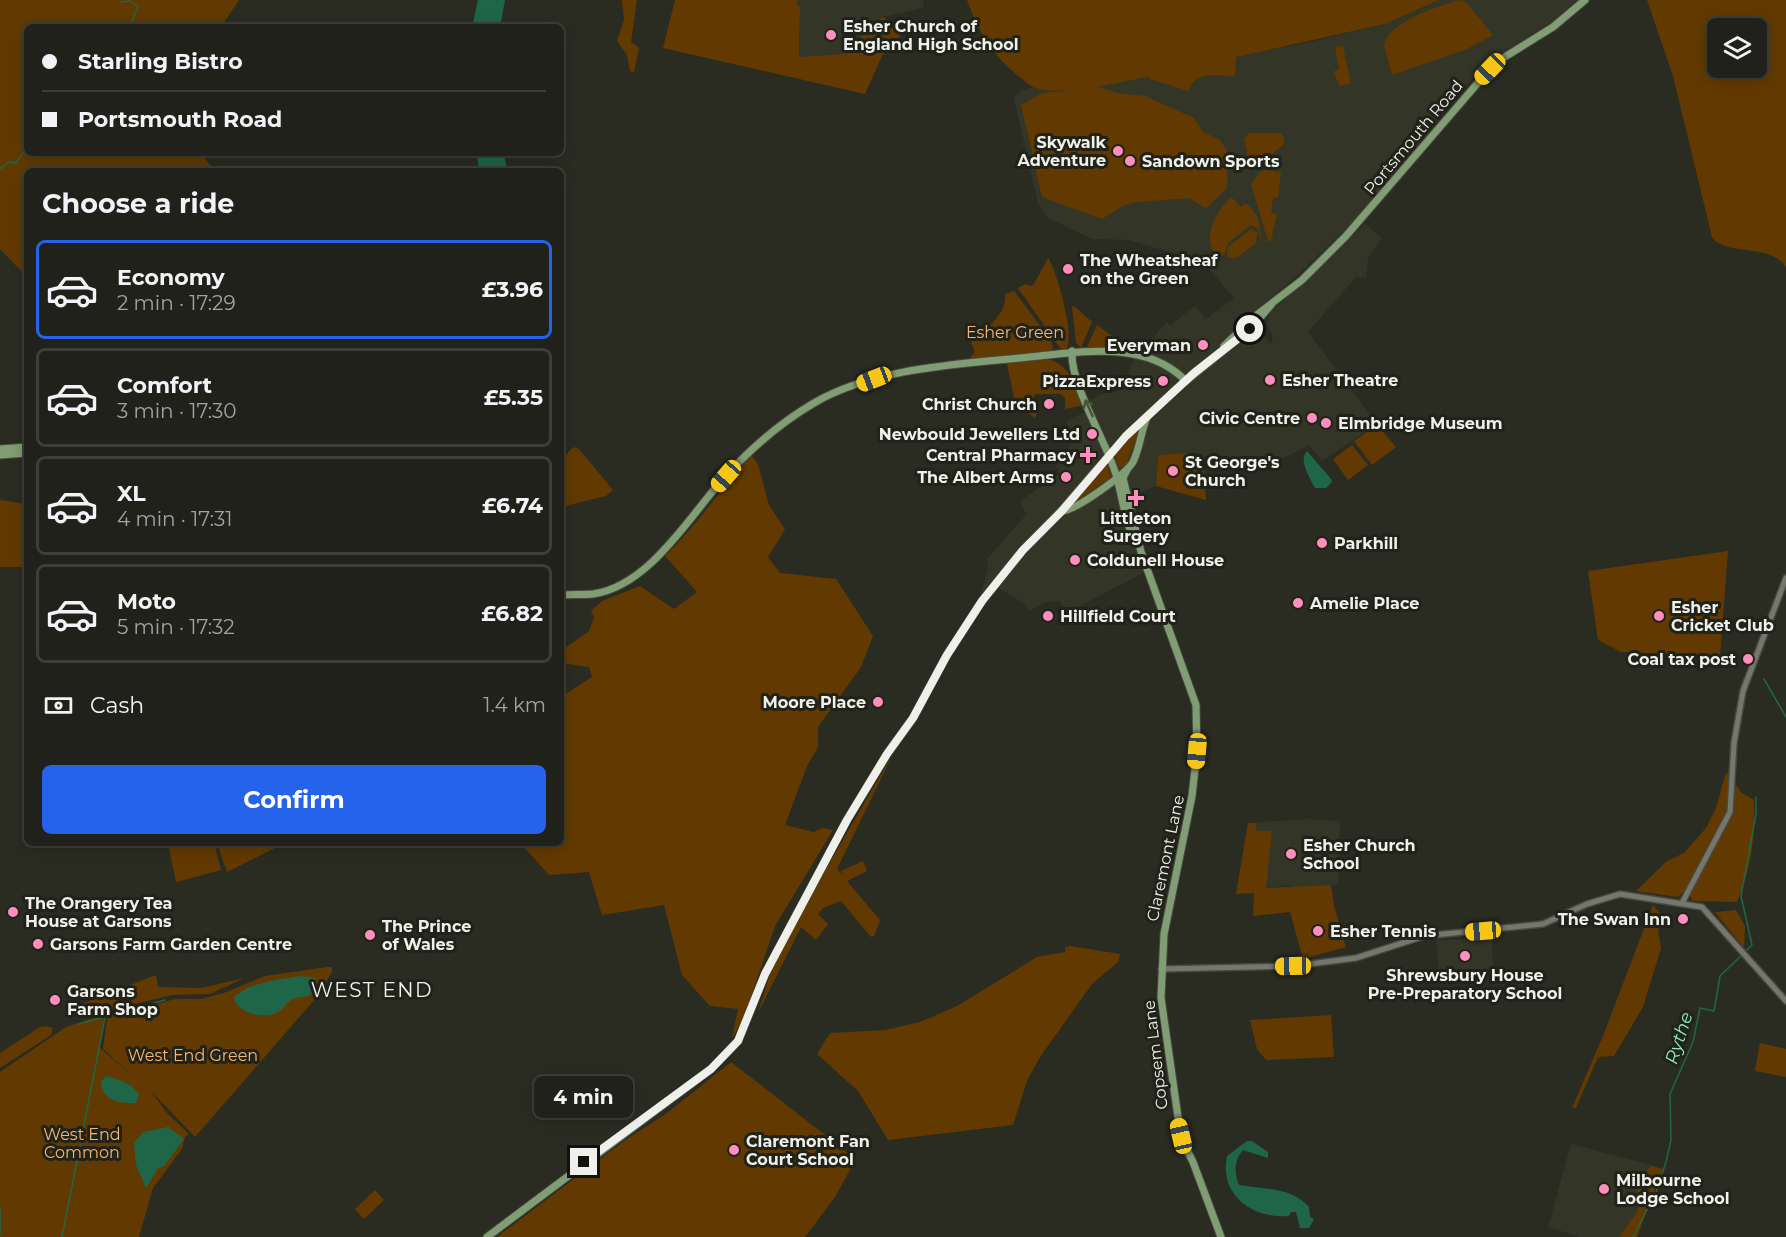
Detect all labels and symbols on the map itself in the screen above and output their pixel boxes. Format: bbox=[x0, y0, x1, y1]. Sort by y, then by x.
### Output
place label: Esher Church of England High School bbox=[843, 17, 1019, 54]
marker: Esher Church of England High School bbox=[824, 28, 838, 42]
car bbox=[1471, 50, 1509, 88]
street label: Portsmouth Road bbox=[1360, 76, 1467, 198]
place label: Skywalk Adventure bbox=[1016, 133, 1107, 170]
marker: Skywalk Adventure bbox=[1111, 144, 1125, 158]
place label: Sandown Sports bbox=[1142, 152, 1280, 171]
marker: Sandown Sports bbox=[1123, 154, 1137, 168]
place label: The Wheatsheaf on the Green bbox=[1080, 251, 1218, 288]
marker: The Wheatsheaf on the Green bbox=[1061, 262, 1075, 276]
route start bbox=[1236, 315, 1263, 342]
park label: Esher Green bbox=[966, 323, 1064, 342]
place label: Everyman bbox=[1107, 336, 1191, 355]
marker: Everyman bbox=[1196, 338, 1210, 352]
car bbox=[854, 364, 894, 394]
place label: Esher Theatre bbox=[1282, 371, 1398, 390]
place label: PizzaExpress bbox=[1042, 372, 1152, 391]
marker: Esher Theatre bbox=[1263, 373, 1277, 387]
marker: PizzaExpress bbox=[1156, 374, 1170, 388]
place label: Christ Church bbox=[922, 395, 1037, 414]
marker: Christ Church bbox=[1042, 397, 1056, 411]
one-way arrow bbox=[1083, 399, 1094, 417]
place label: Civic Centre bbox=[1199, 409, 1300, 428]
marker: Civic Centre bbox=[1305, 411, 1319, 425]
place label: Elmbridge Museum bbox=[1338, 414, 1503, 433]
marker: Elmbridge Museum bbox=[1319, 416, 1333, 430]
place label: Newbould Jewellers Ltd bbox=[879, 425, 1080, 444]
marker: Newbould Jewellers Ltd bbox=[1085, 427, 1099, 441]
place label: Central Pharmacy bbox=[926, 446, 1076, 465]
marker: Central Pharmacy bbox=[1081, 448, 1095, 462]
place label: St George's Church bbox=[1185, 453, 1280, 490]
car bbox=[707, 457, 745, 495]
marker: St George's Church bbox=[1166, 464, 1180, 478]
place label: The Albert Arms bbox=[917, 468, 1054, 487]
marker: The Albert Arms bbox=[1059, 470, 1073, 484]
marker: Littleton Surgery bbox=[1127, 489, 1145, 507]
place label: Littleton Surgery bbox=[1100, 509, 1172, 546]
place label: Parkhill bbox=[1334, 534, 1398, 553]
marker: Parkhill bbox=[1315, 536, 1329, 550]
place label: Coldunell House bbox=[1087, 551, 1224, 570]
marker: Coldunell House bbox=[1068, 553, 1082, 567]
place label: Amelie Place bbox=[1309, 594, 1419, 613]
marker: Amelie Place bbox=[1291, 596, 1305, 610]
place label: Esher Cricket Club bbox=[1671, 598, 1774, 635]
place label: Hillfield Court bbox=[1060, 607, 1176, 626]
marker: Hillfield Court bbox=[1041, 609, 1055, 623]
marker: Esher Cricket Club bbox=[1652, 609, 1666, 623]
place label: Coal tax post bbox=[1628, 650, 1736, 669]
marker: Coal tax post bbox=[1741, 652, 1755, 666]
place label: Moore Place bbox=[762, 693, 866, 712]
marker: Moore Place bbox=[871, 695, 885, 709]
car bbox=[1186, 732, 1208, 770]
street label: Claremont Lane bbox=[1143, 793, 1188, 923]
place label: Esher Church School bbox=[1303, 836, 1416, 873]
marker: Esher Church School bbox=[1284, 847, 1298, 861]
place label: The Orangery Tea House at Garsons bbox=[25, 894, 172, 931]
marker: The Orangery Tea House at Garsons bbox=[6, 905, 20, 919]
place label: The Swan Inn bbox=[1558, 910, 1671, 929]
marker: The Swan Inn bbox=[1676, 912, 1690, 926]
place label: The Prince of Wales bbox=[382, 917, 471, 954]
car bbox=[1464, 920, 1502, 942]
place label: Esher Tennis bbox=[1330, 922, 1437, 941]
marker: Esher Tennis bbox=[1311, 924, 1325, 938]
marker: The Prince of Wales bbox=[363, 928, 377, 942]
place label: Garsons Farm Garden Centre bbox=[50, 935, 292, 954]
marker: Garsons Farm Garden Centre bbox=[31, 937, 45, 951]
marker: Shrewsbury House Pre-Preparatory School bbox=[1458, 949, 1472, 963]
car bbox=[1275, 957, 1311, 975]
place label: Shrewsbury House Pre-Preparatory School bbox=[1368, 966, 1562, 1003]
district label: WEST END bbox=[311, 978, 433, 1002]
place label: Garsons Farm Shop bbox=[67, 982, 158, 1019]
marker: Garsons Farm Shop bbox=[48, 993, 62, 1007]
street label: Copsem Lane bbox=[1139, 999, 1172, 1111]
water label: Rythe bbox=[1660, 1009, 1698, 1067]
park label: West End Green bbox=[128, 1046, 258, 1065]
callout: 4 min bbox=[534, 1075, 634, 1117]
car bbox=[1168, 1116, 1194, 1156]
park label: West End Common bbox=[43, 1125, 121, 1162]
place label: Claremont Fan Court School bbox=[746, 1132, 870, 1169]
marker: Claremont Fan Court School bbox=[727, 1143, 741, 1157]
route end bbox=[570, 1148, 597, 1175]
place label: Milbourne Lodge School bbox=[1616, 1171, 1729, 1208]
marker: Milbourne Lodge School bbox=[1597, 1182, 1611, 1196]

